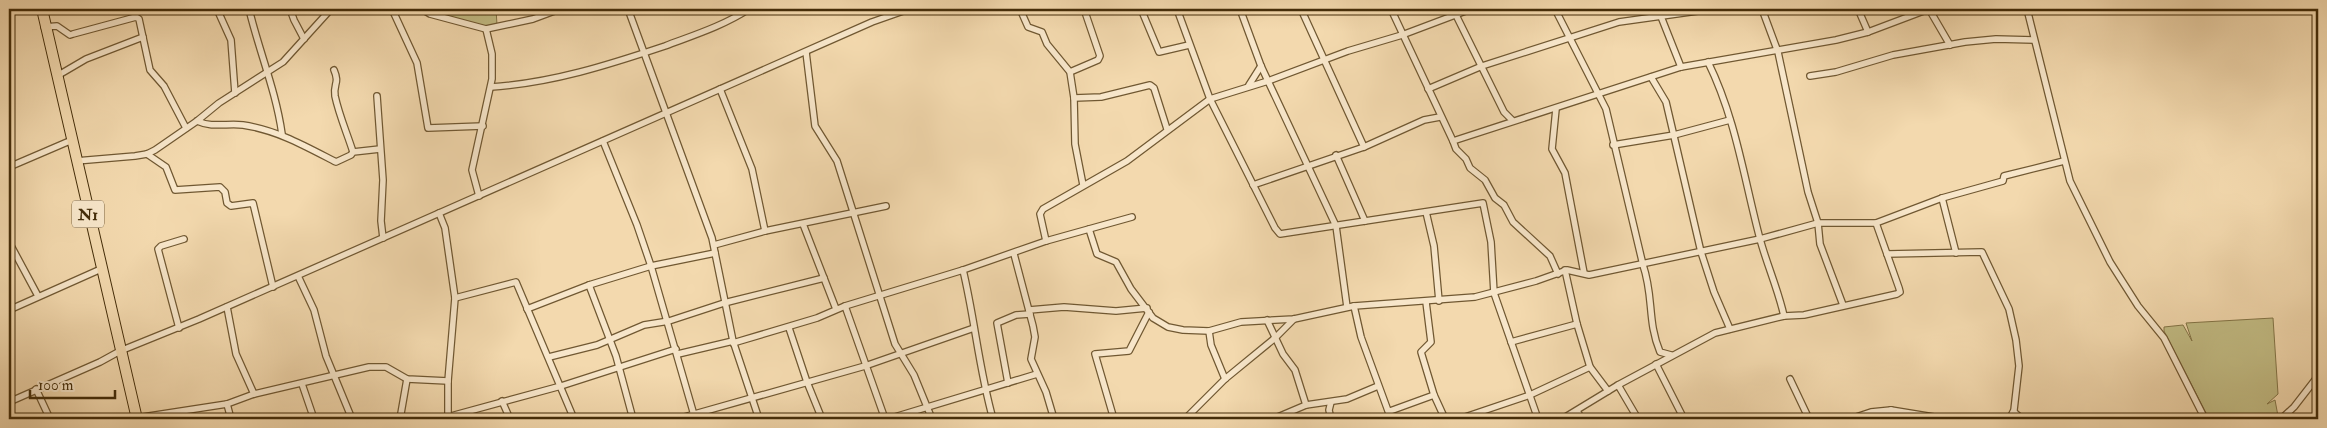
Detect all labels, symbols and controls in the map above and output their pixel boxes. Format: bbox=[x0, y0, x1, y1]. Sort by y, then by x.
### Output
road number: N1 bbox=[72, 200, 104, 228]
scale bar bbox=[30, 368, 115, 400]
text: 100 m bbox=[38, 376, 74, 395]

